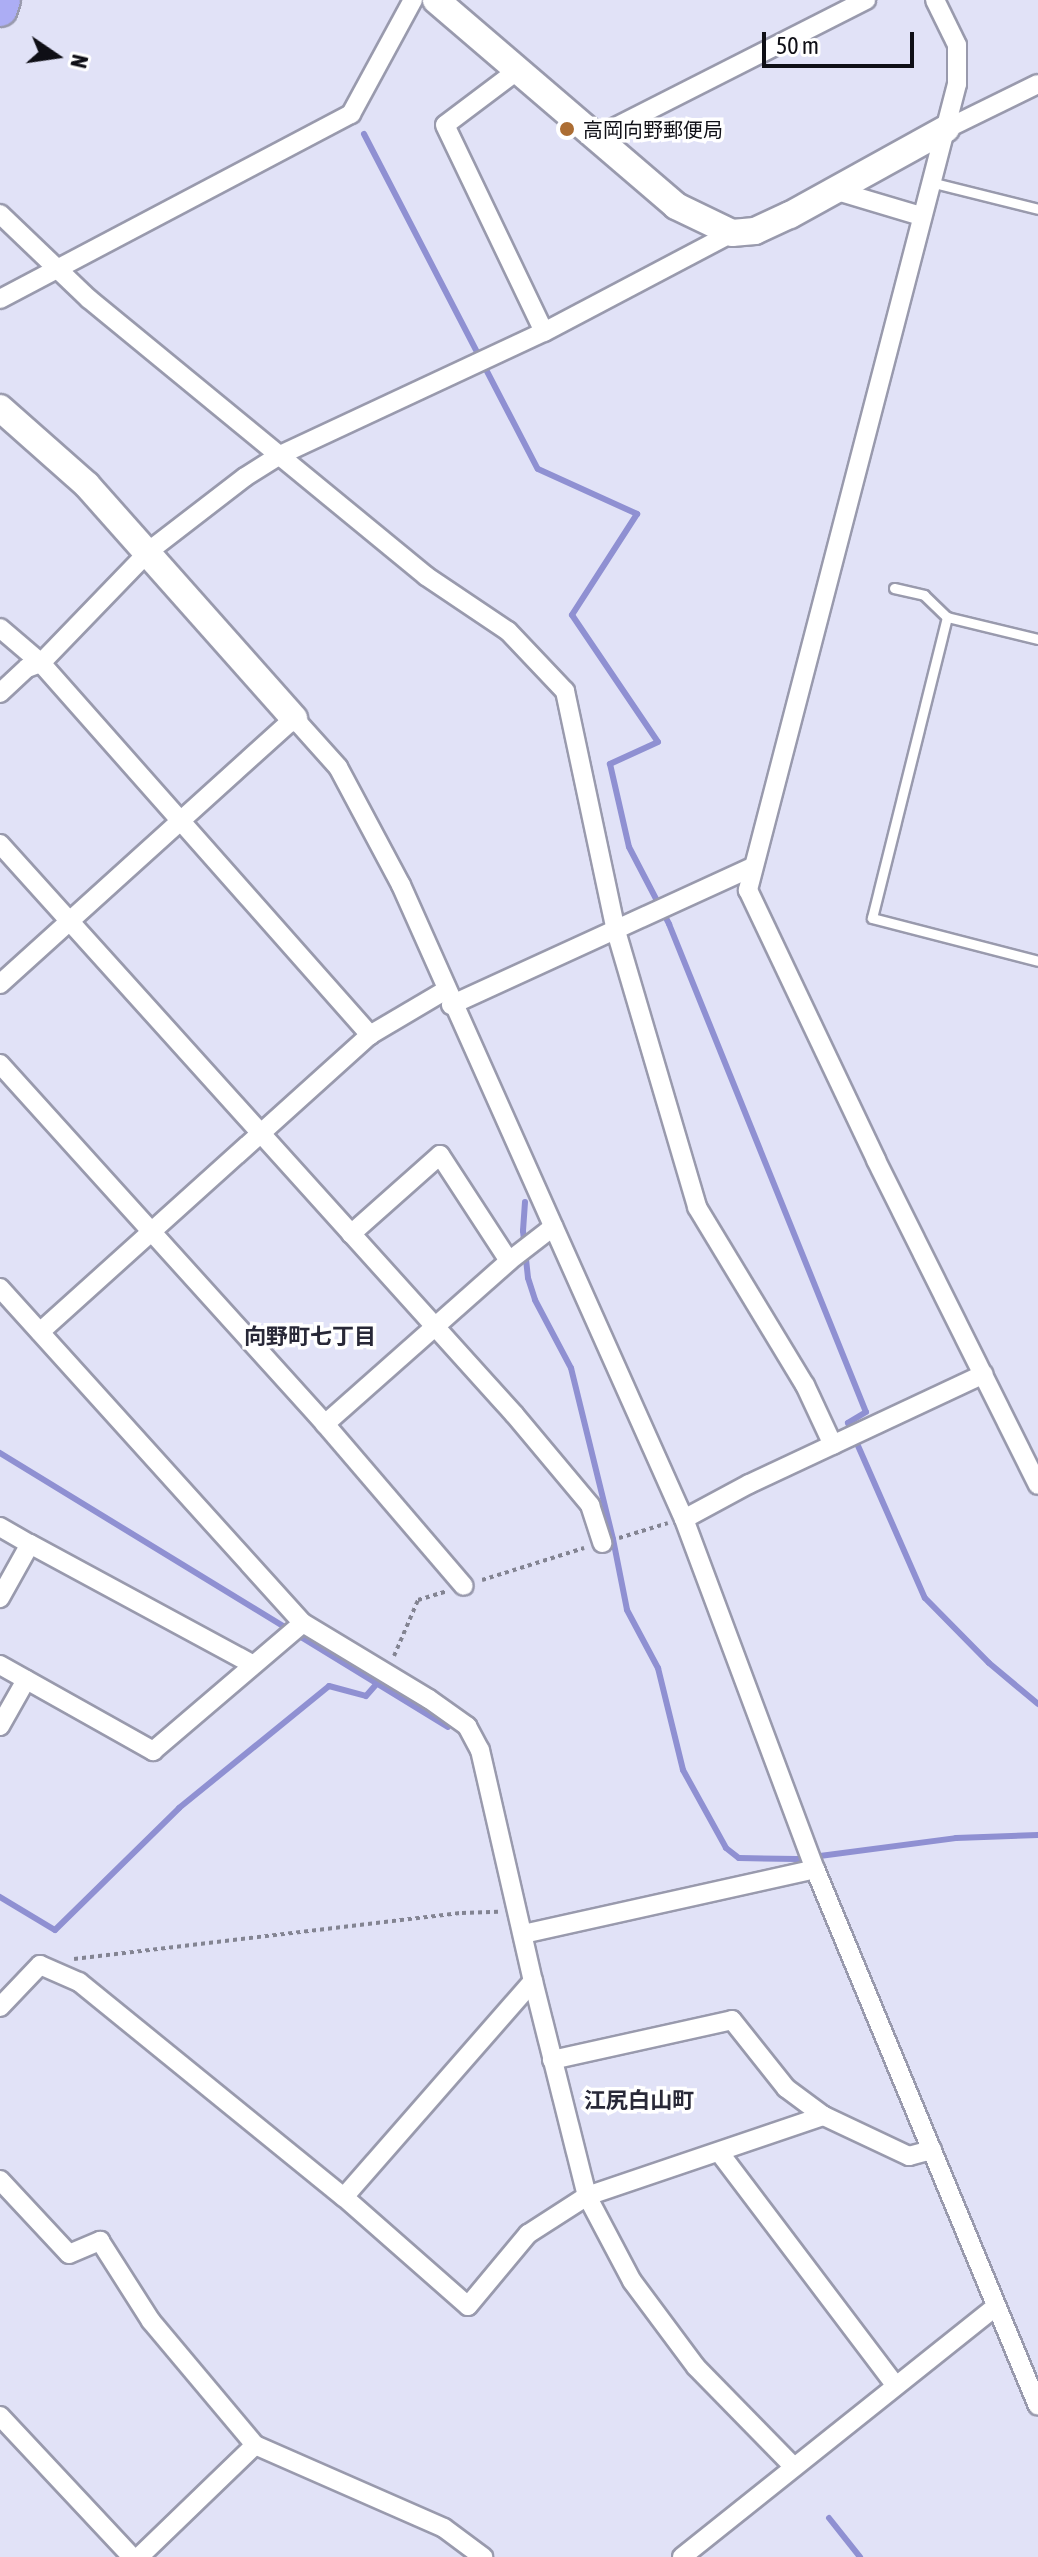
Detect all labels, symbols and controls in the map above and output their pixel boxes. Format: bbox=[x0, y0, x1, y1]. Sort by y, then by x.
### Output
north arrow bbox=[16, 16, 96, 96]
scale bar bbox=[766, 16, 918, 66]
text: 50 m bbox=[776, 32, 819, 59]
text: N bbox=[65, 52, 94, 71]
place label: 高岡向野郵便局 bbox=[583, 117, 723, 141]
marker: 高岡向野郵便局 bbox=[558, 120, 576, 138]
district label: 向野町七丁目 bbox=[244, 1324, 376, 1350]
district label: 江尻白山町 bbox=[584, 2088, 694, 2114]

